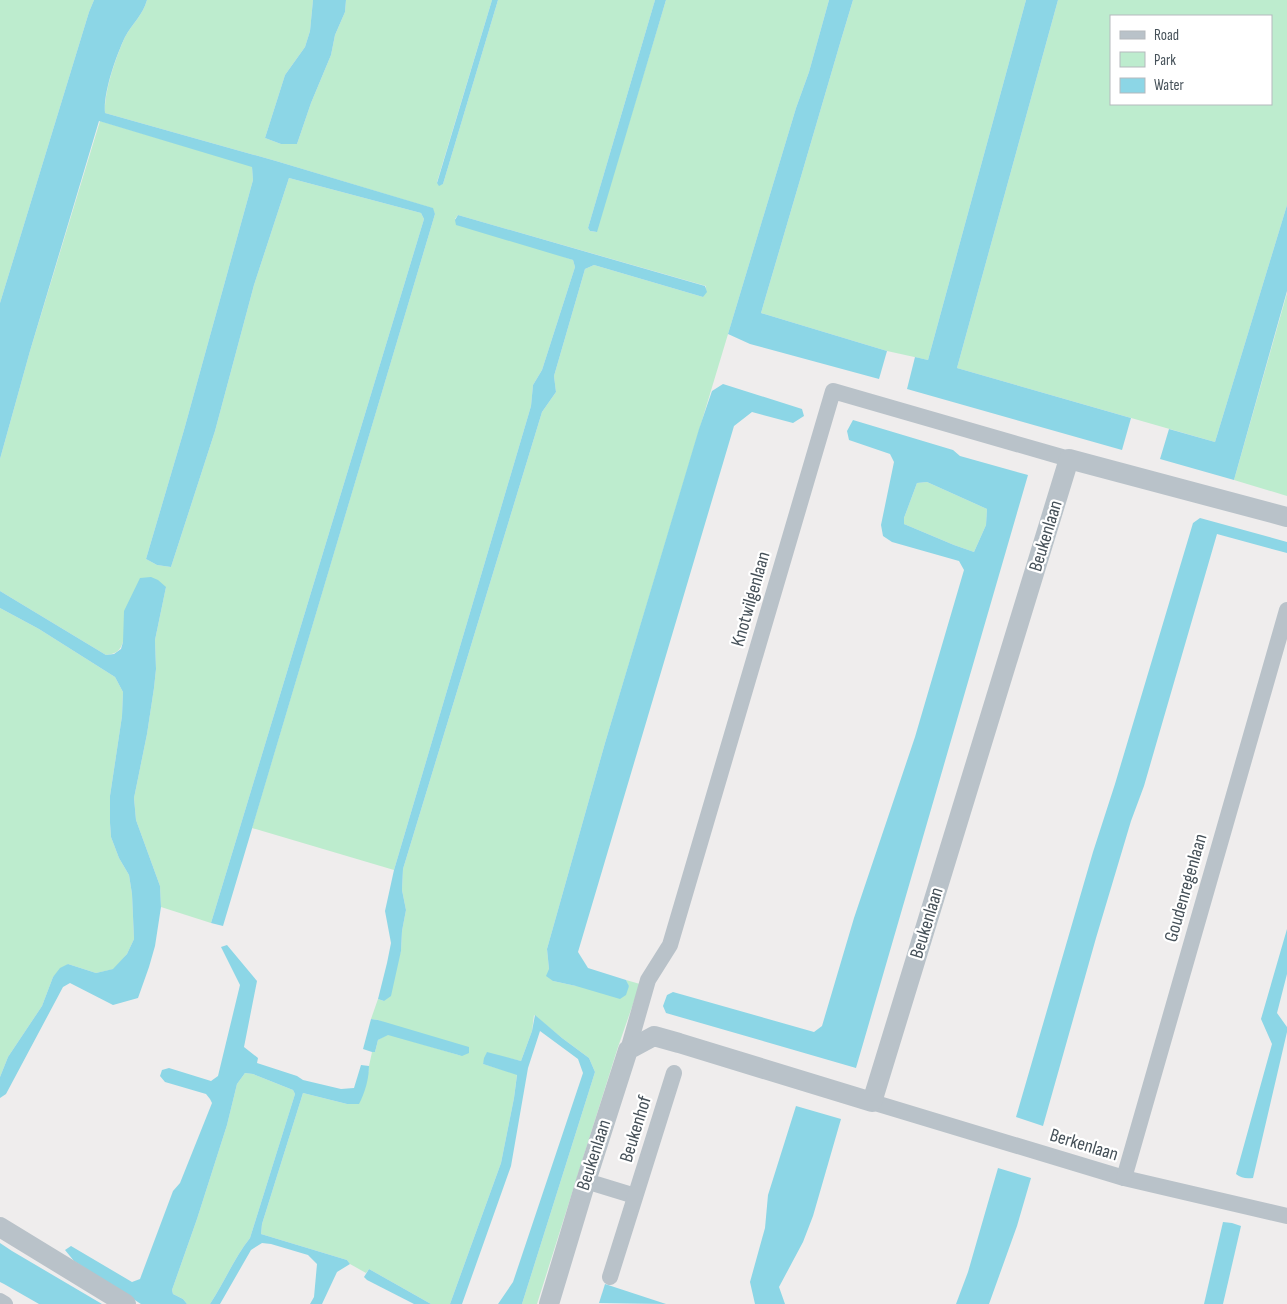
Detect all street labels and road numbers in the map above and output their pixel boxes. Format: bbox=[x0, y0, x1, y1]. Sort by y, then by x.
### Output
street label: Beukenlaan bbox=[1024, 498, 1068, 574]
street label: Knotwilgenlaan bbox=[726, 549, 776, 649]
street label: Goudenregenlaan bbox=[1160, 831, 1212, 945]
street label: Beukenlaan bbox=[905, 885, 949, 961]
street label: Beukenhof bbox=[615, 1093, 657, 1165]
street label: Beukenlaan bbox=[572, 1117, 616, 1193]
street label: Berkenlaan bbox=[1047, 1124, 1121, 1166]

